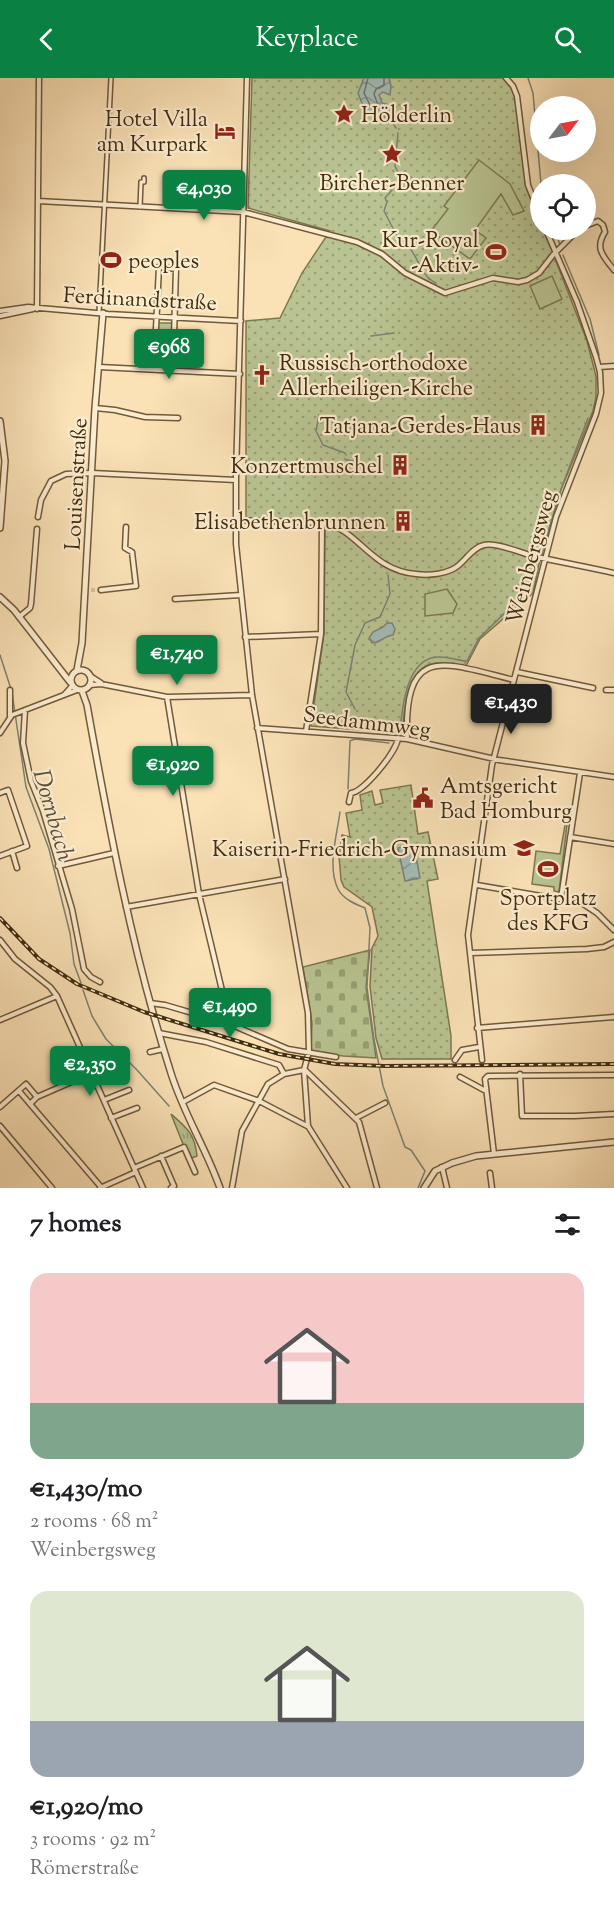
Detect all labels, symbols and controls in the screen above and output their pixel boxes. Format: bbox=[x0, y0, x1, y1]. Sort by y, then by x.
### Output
text: Keyplace bbox=[255, 20, 359, 59]
icon: back bbox=[30, 23, 63, 56]
icon: search bbox=[551, 23, 584, 56]
north arrow bbox=[530, 96, 596, 162]
map controls bbox=[530, 96, 596, 240]
place label: Hölderlin bbox=[361, 101, 452, 133]
place icon: Hölderlin bbox=[332, 102, 356, 126]
place label: Hotel Villa am Kurpark bbox=[97, 105, 208, 162]
hotel icon: Hotel Villa am Kurpark bbox=[213, 119, 237, 143]
place icon: Bircher-Benner bbox=[380, 142, 404, 166]
place label: Bircher-Benner bbox=[319, 169, 465, 201]
pin: €4,030 bbox=[155, 170, 253, 221]
button: locate bbox=[530, 174, 596, 240]
text: €4,030 bbox=[176, 175, 232, 204]
place label: Kur-Royal -Aktiv- bbox=[382, 226, 479, 283]
sports icon: Kur-Royal -Aktiv- bbox=[484, 240, 508, 264]
place label: peoples bbox=[128, 247, 199, 279]
sports icon: peoples bbox=[99, 248, 123, 272]
street label: Ferdinandstraße bbox=[62, 281, 217, 321]
pin: €968 bbox=[133, 329, 205, 380]
text: €968 bbox=[148, 334, 190, 363]
place label: Russisch-orthodoxe Allerheiligen-Kirche bbox=[279, 349, 473, 406]
church icon: Russisch-orthodoxe Allerheiligen-Kirche bbox=[250, 363, 274, 387]
place label: Tatjana-Gerdes-Haus bbox=[320, 412, 521, 444]
building icon: Tatjana-Gerdes-Haus bbox=[526, 413, 550, 437]
street label: Louisenstraße bbox=[59, 417, 97, 551]
place label: Konzertmuschel bbox=[231, 452, 383, 484]
building icon: Konzertmuschel bbox=[388, 453, 412, 477]
street label: Weinbergsweg bbox=[500, 487, 566, 629]
place label: Elisabethenbrunnen bbox=[194, 508, 386, 540]
building icon: Elisabethenbrunnen bbox=[391, 509, 415, 533]
pin: €1,740 bbox=[128, 635, 226, 686]
text: €1,740 bbox=[150, 640, 204, 669]
pin: €1,430 bbox=[462, 684, 560, 735]
text: €1,430 bbox=[485, 689, 537, 718]
street label: Seedammweg bbox=[301, 700, 433, 748]
pin: €1,920 bbox=[124, 746, 222, 797]
text: €1,920 bbox=[146, 751, 200, 780]
water label: Dornbach bbox=[23, 766, 82, 866]
place label: Amtsgericht Bad Homburg bbox=[440, 772, 572, 829]
public building icon: Amtsgericht Bad Homburg bbox=[411, 786, 435, 810]
place label: Kaiserin-Friedrich-Gymnasium bbox=[212, 835, 507, 867]
school or university icon: Kaiserin-Friedrich-Gymnasium bbox=[512, 836, 536, 860]
sports icon: Sportplatz des KFG bbox=[536, 857, 560, 881]
place label: Sportplatz des KFG bbox=[499, 884, 597, 941]
pin: €1,490 bbox=[181, 988, 279, 1039]
text: €1,490 bbox=[203, 993, 257, 1022]
pin: €2,350 bbox=[41, 1046, 139, 1097]
text: €2,350 bbox=[64, 1051, 116, 1080]
text: 7 homes bbox=[30, 1206, 121, 1243]
icon: filters bbox=[551, 1208, 584, 1241]
icon: home bbox=[253, 1312, 361, 1420]
text: €1,430/mo bbox=[30, 1471, 142, 1508]
text: 2 rooms · 68 m² bbox=[30, 1508, 158, 1537]
text: Weinbergsweg bbox=[30, 1537, 156, 1566]
icon: home bbox=[253, 1630, 361, 1738]
text: €1,920/mo bbox=[30, 1789, 143, 1826]
text: 3 rooms · 92 m² bbox=[30, 1826, 156, 1855]
text: Römerstraße bbox=[30, 1855, 139, 1884]

